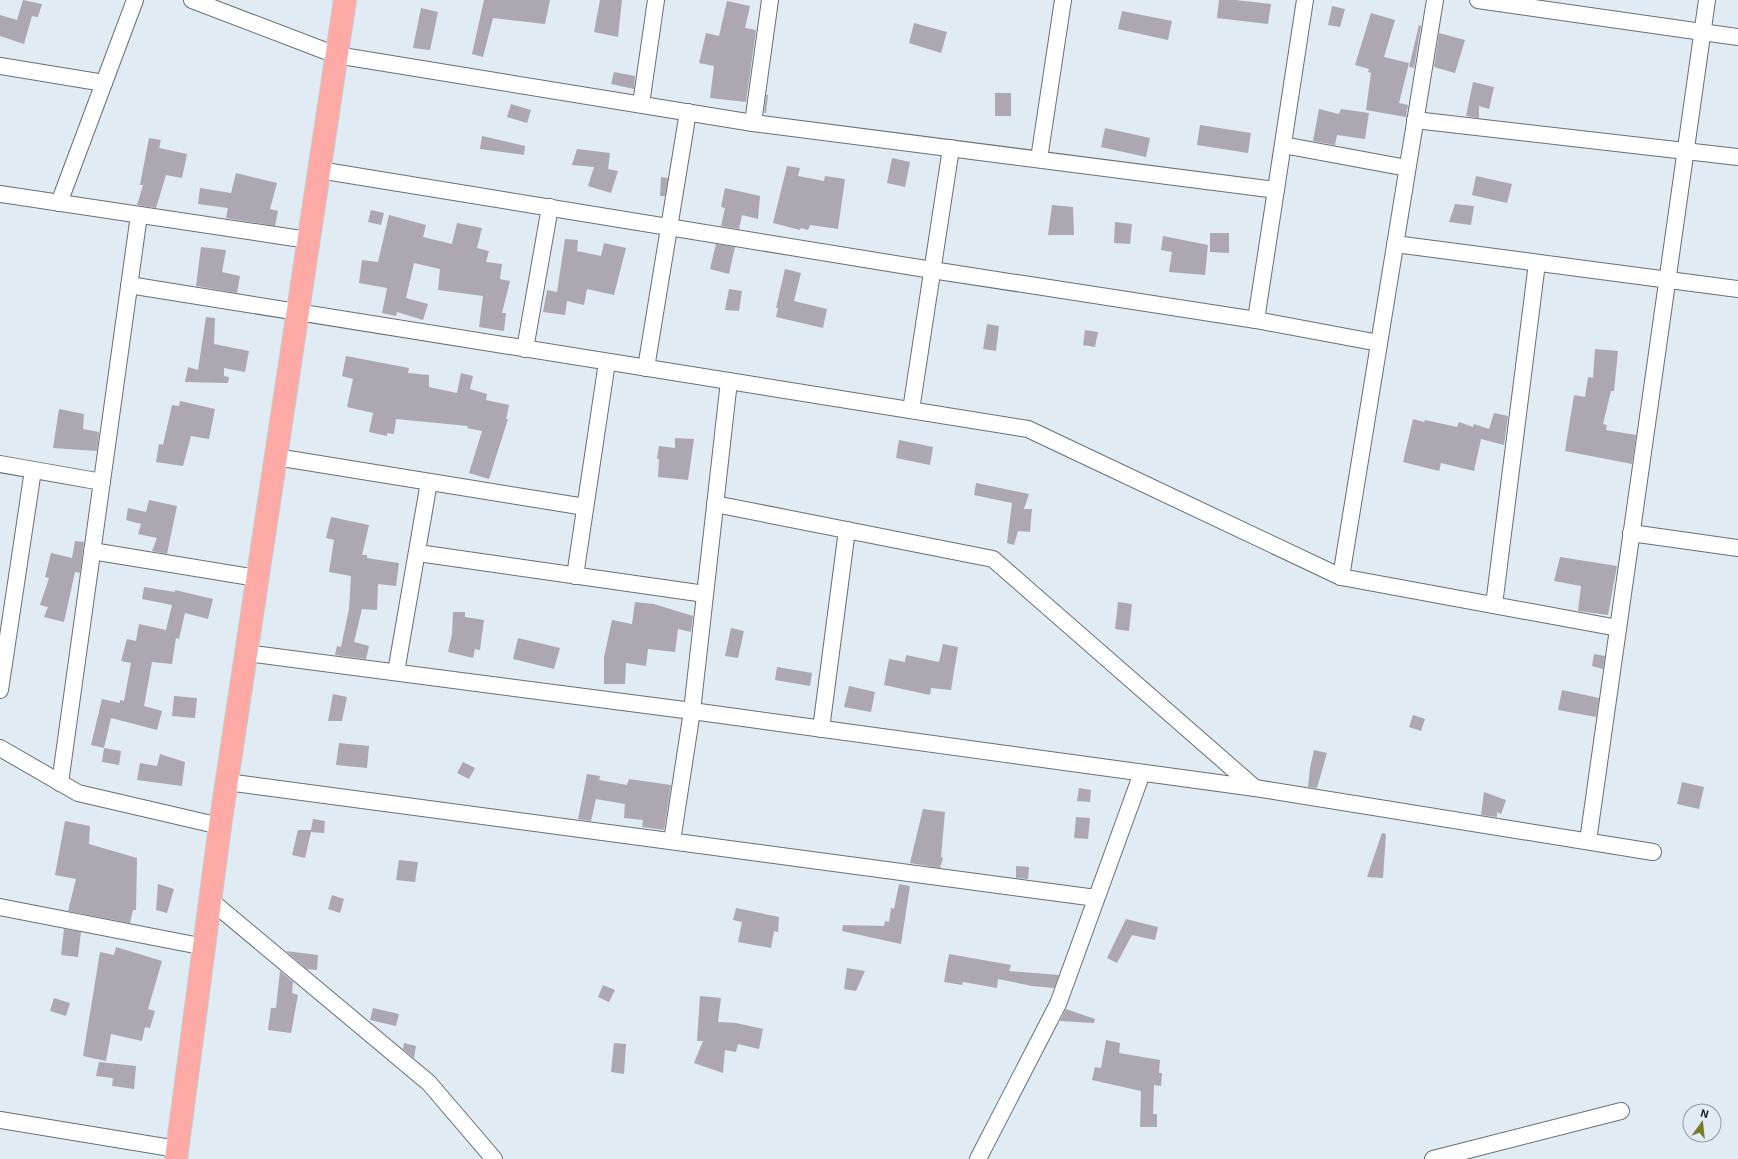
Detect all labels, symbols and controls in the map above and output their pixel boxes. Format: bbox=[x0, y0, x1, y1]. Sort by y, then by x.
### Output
north arrow bbox=[1682, 1103, 1722, 1143]
text: N bbox=[1699, 1106, 1710, 1120]

